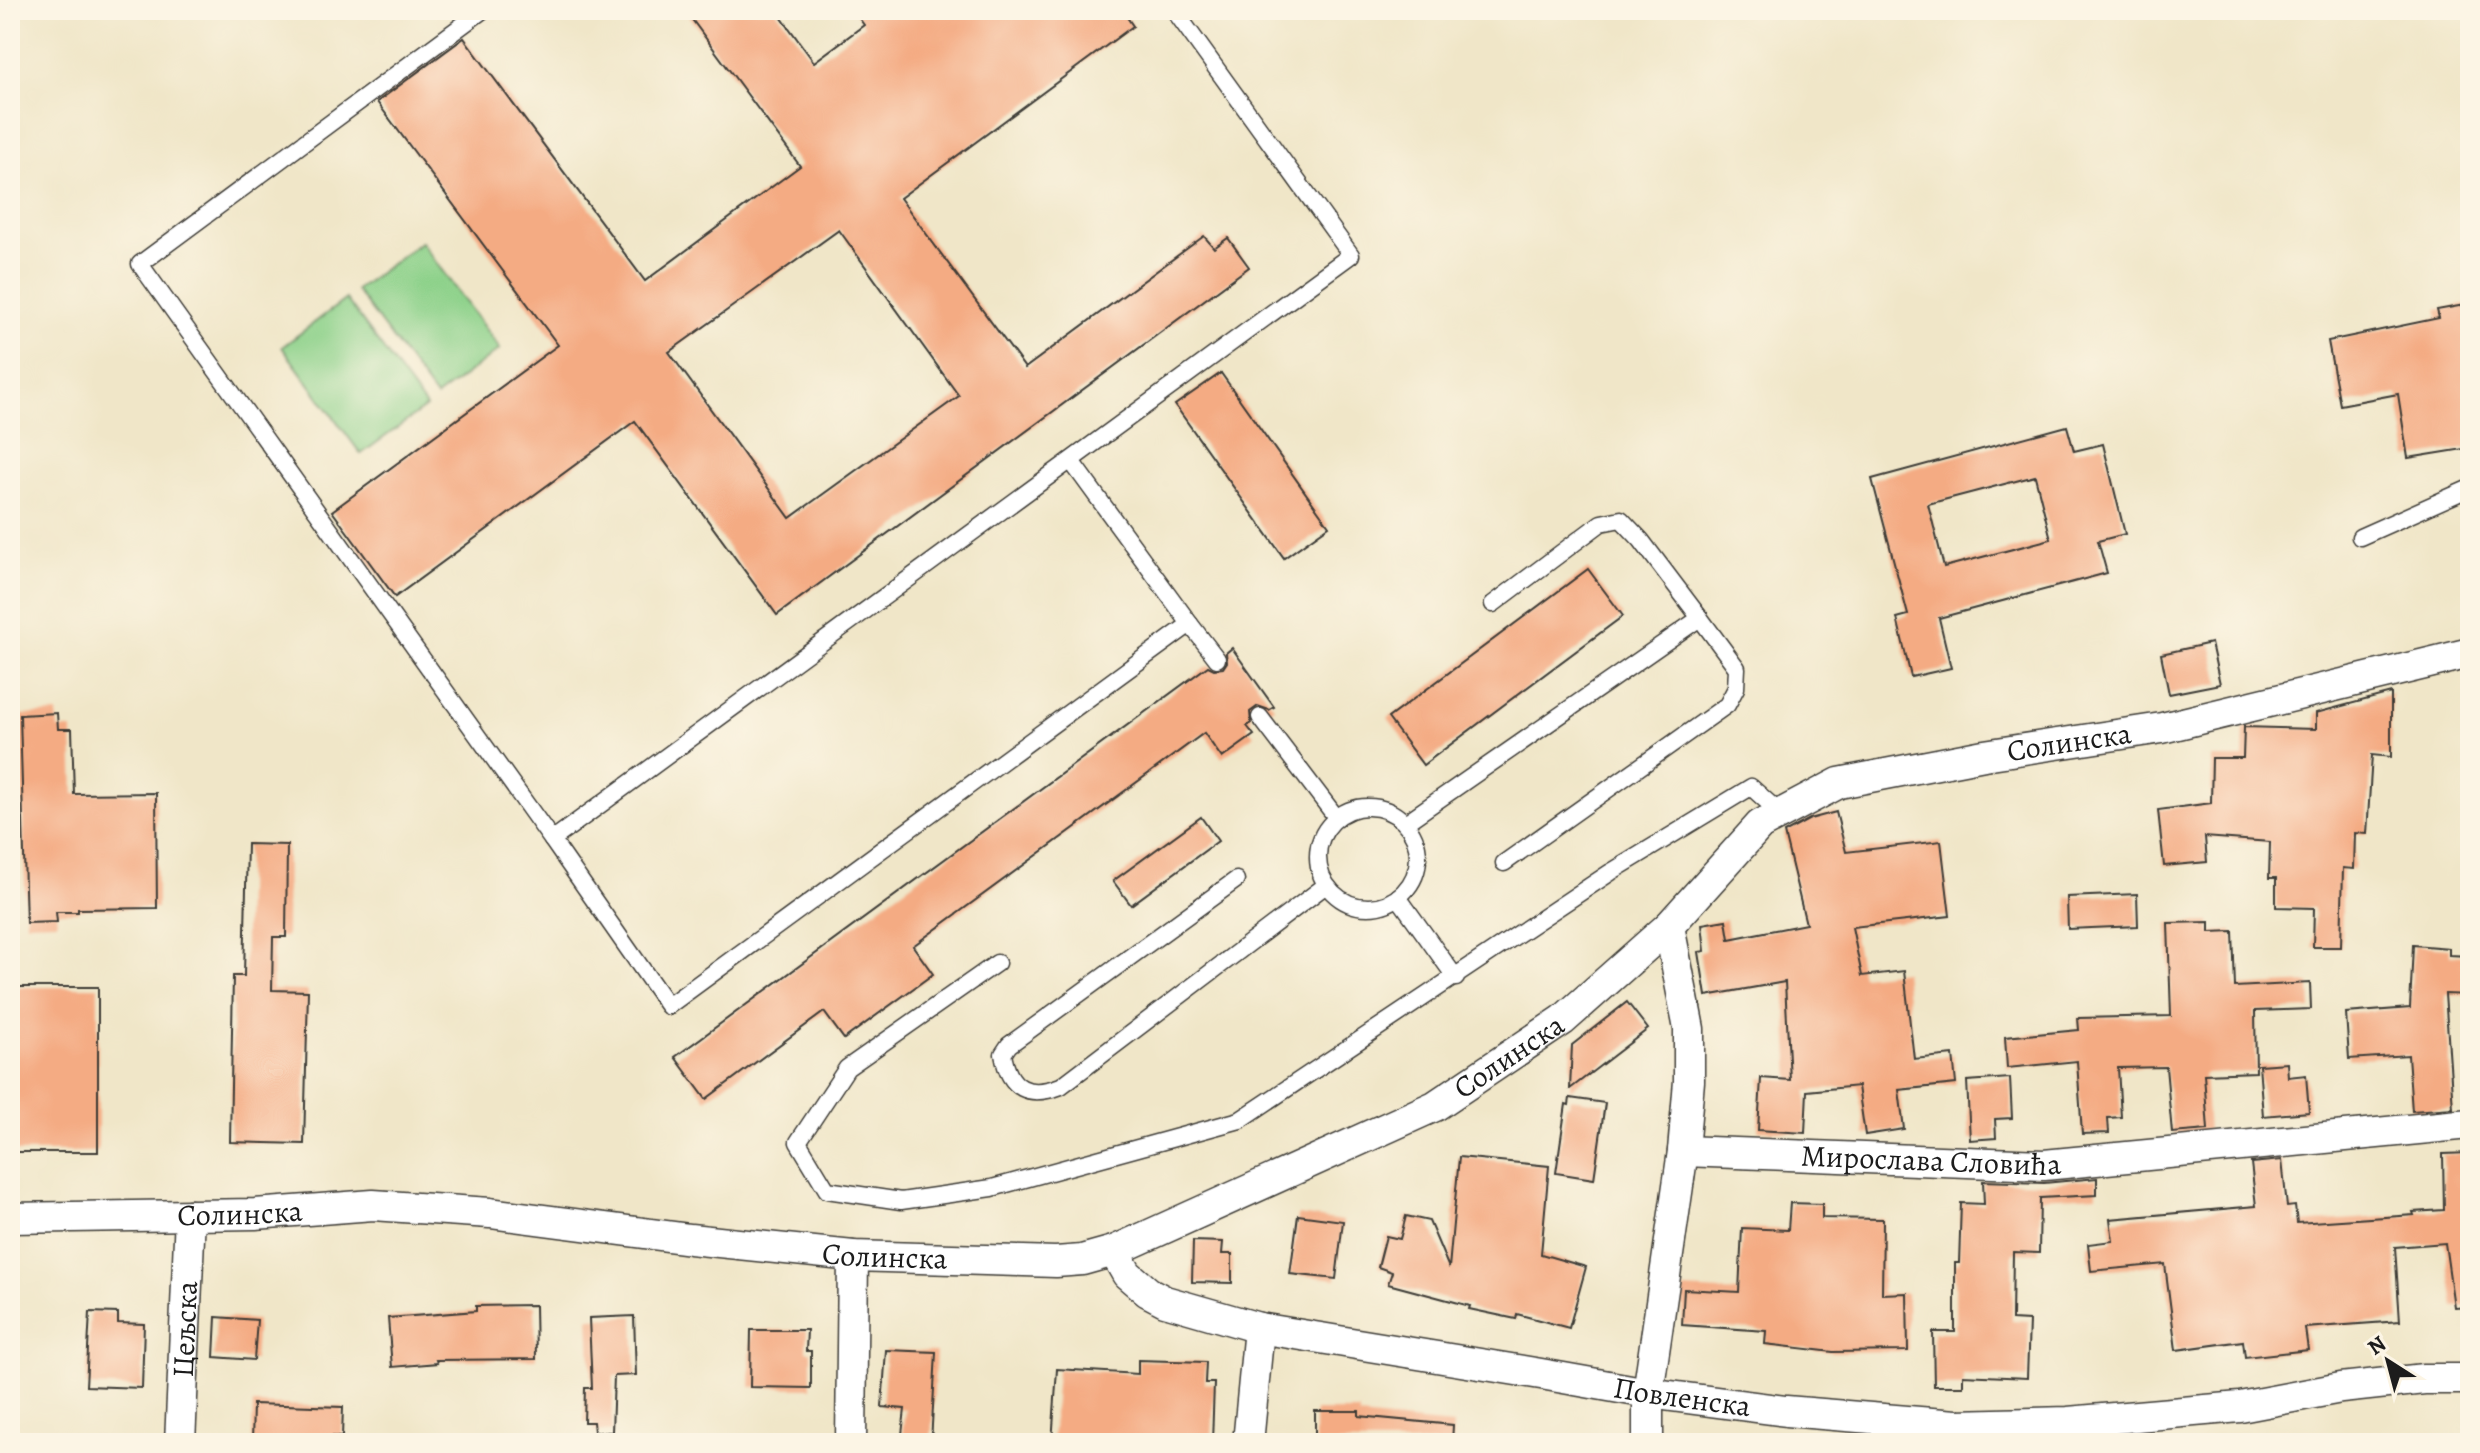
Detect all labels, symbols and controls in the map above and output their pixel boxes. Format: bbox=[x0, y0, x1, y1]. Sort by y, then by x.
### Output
street label: Солинска bbox=[2004, 713, 2134, 771]
street label: Солинска bbox=[1446, 1005, 1572, 1108]
street label: Мирослава Словића bbox=[1800, 1136, 2063, 1185]
street label: Солинска bbox=[177, 1190, 304, 1235]
street label: Солинска bbox=[820, 1233, 948, 1279]
street label: Цељска bbox=[163, 1280, 207, 1378]
north arrow bbox=[2348, 1321, 2428, 1401]
text: N bbox=[2362, 1329, 2392, 1362]
street label: Повленска bbox=[1610, 1367, 1753, 1426]

